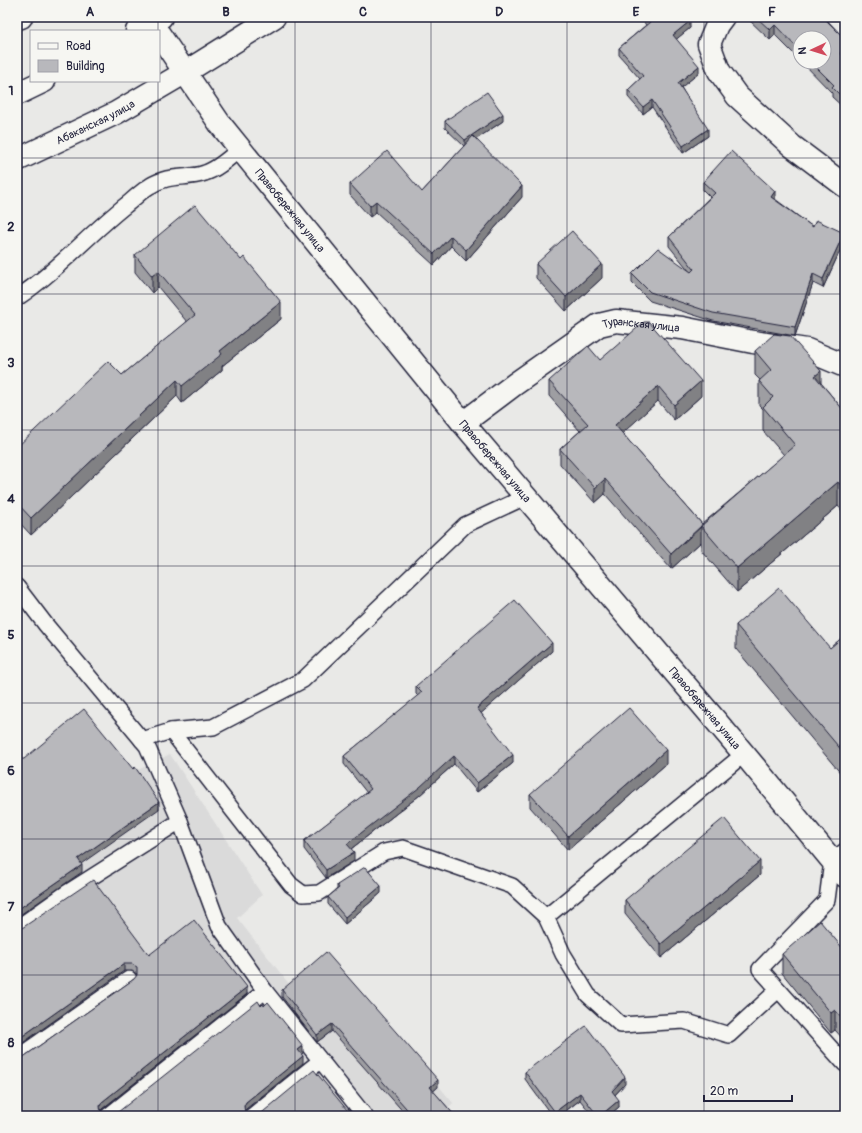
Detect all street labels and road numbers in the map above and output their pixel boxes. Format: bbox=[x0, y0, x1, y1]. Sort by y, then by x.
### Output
street label: Абаканская улица bbox=[54, 97, 137, 148]
street label: Правобережная улица bbox=[252, 166, 327, 255]
street label: Туранская улица bbox=[601, 315, 680, 335]
street label: Правобережная улица bbox=[457, 418, 533, 505]
street label: Правобережная улица bbox=[666, 665, 743, 752]

